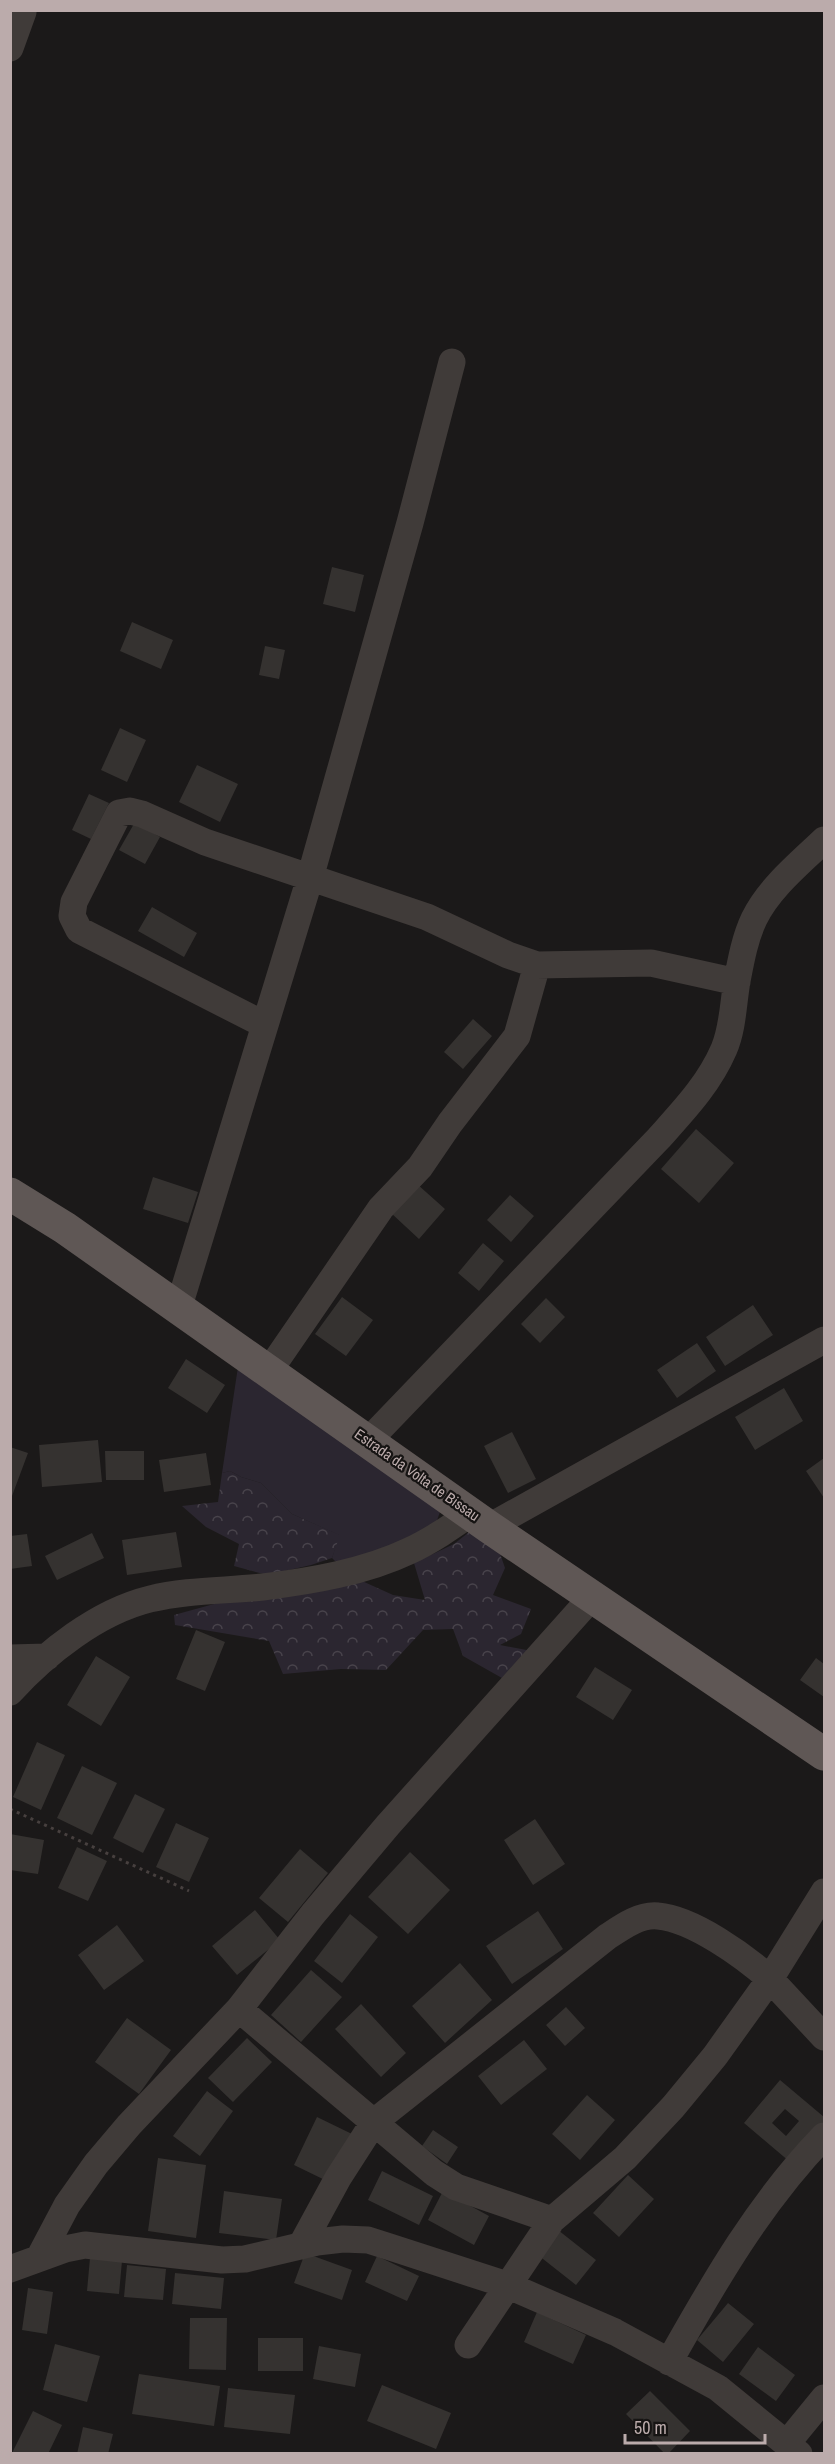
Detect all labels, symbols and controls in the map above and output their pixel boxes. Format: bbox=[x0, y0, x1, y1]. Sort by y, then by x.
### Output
street label: Estrada da Volta de Bissau bbox=[350, 1423, 484, 1526]
scale bar bbox=[625, 2407, 764, 2445]
text: 50 m bbox=[634, 2415, 667, 2440]

